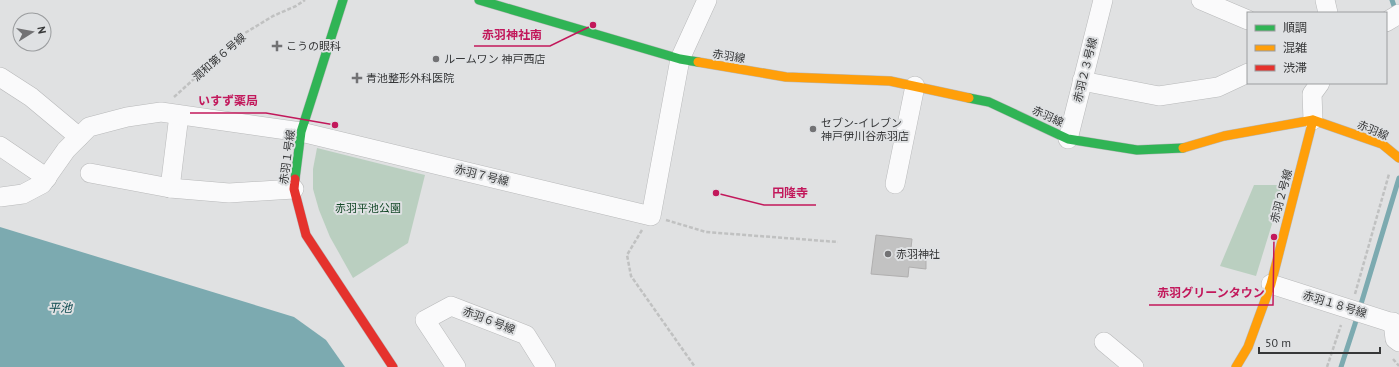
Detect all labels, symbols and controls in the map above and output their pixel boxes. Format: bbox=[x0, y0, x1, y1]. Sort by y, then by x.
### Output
north arrow bbox=[12, 12, 52, 52]
legend bbox=[1247, 12, 1387, 84]
text: 順調 bbox=[1283, 20, 1307, 35]
callout: 赤羽神社南 bbox=[474, 22, 550, 46]
text: N bbox=[34, 25, 49, 35]
text: 赤羽神社南 bbox=[482, 27, 542, 42]
street label: 潤和第６号線 bbox=[190, 30, 248, 84]
street label: 赤羽２３号線 bbox=[1070, 36, 1100, 104]
place label: こうの眼科 bbox=[286, 39, 341, 53]
marker: こうの眼科 bbox=[271, 40, 283, 52]
text: 混雑 bbox=[1283, 40, 1307, 55]
street label: 赤羽線 bbox=[712, 47, 746, 65]
place label: ルームワン 神戸西店 bbox=[444, 52, 546, 66]
marker: ルームワン 神戸西店 bbox=[431, 54, 441, 64]
text: 渋滞 bbox=[1283, 60, 1307, 75]
place label: 青池整形外科医院 bbox=[366, 71, 454, 85]
marker: 青池整形外科医院 bbox=[351, 72, 363, 84]
callout: いすず薬局 bbox=[190, 89, 266, 113]
text: いすず薬局 bbox=[198, 93, 258, 108]
street label: 赤羽線 bbox=[1030, 103, 1066, 129]
place label: セブン-イレブン 神戸伊川谷赤羽店 bbox=[821, 116, 909, 143]
street label: 赤羽線 bbox=[1355, 117, 1391, 143]
marker: セブン-イレブン 神戸伊川谷赤羽店 bbox=[808, 124, 818, 134]
street label: 赤羽１号線 bbox=[276, 129, 298, 185]
street label: 赤羽７号線 bbox=[454, 162, 510, 188]
street label: 赤羽２号線 bbox=[1267, 168, 1295, 224]
callout: 円隆寺 bbox=[764, 181, 816, 205]
text: 円隆寺 bbox=[772, 185, 808, 200]
park label: 赤羽平池公園 bbox=[335, 201, 401, 215]
place label: 赤羽神社 bbox=[896, 247, 940, 261]
marker: 赤羽神社 bbox=[883, 249, 893, 259]
callout: 赤羽グリーンタウン bbox=[1149, 281, 1273, 305]
text: 赤羽グリーンタウン bbox=[1157, 285, 1265, 300]
street label: 赤羽１８号線 bbox=[1301, 288, 1369, 320]
water label: 平池 bbox=[48, 300, 73, 315]
street label: 赤羽６号線 bbox=[461, 304, 517, 336]
scale bar bbox=[1259, 329, 1380, 355]
text: 50 m bbox=[1265, 335, 1291, 350]

